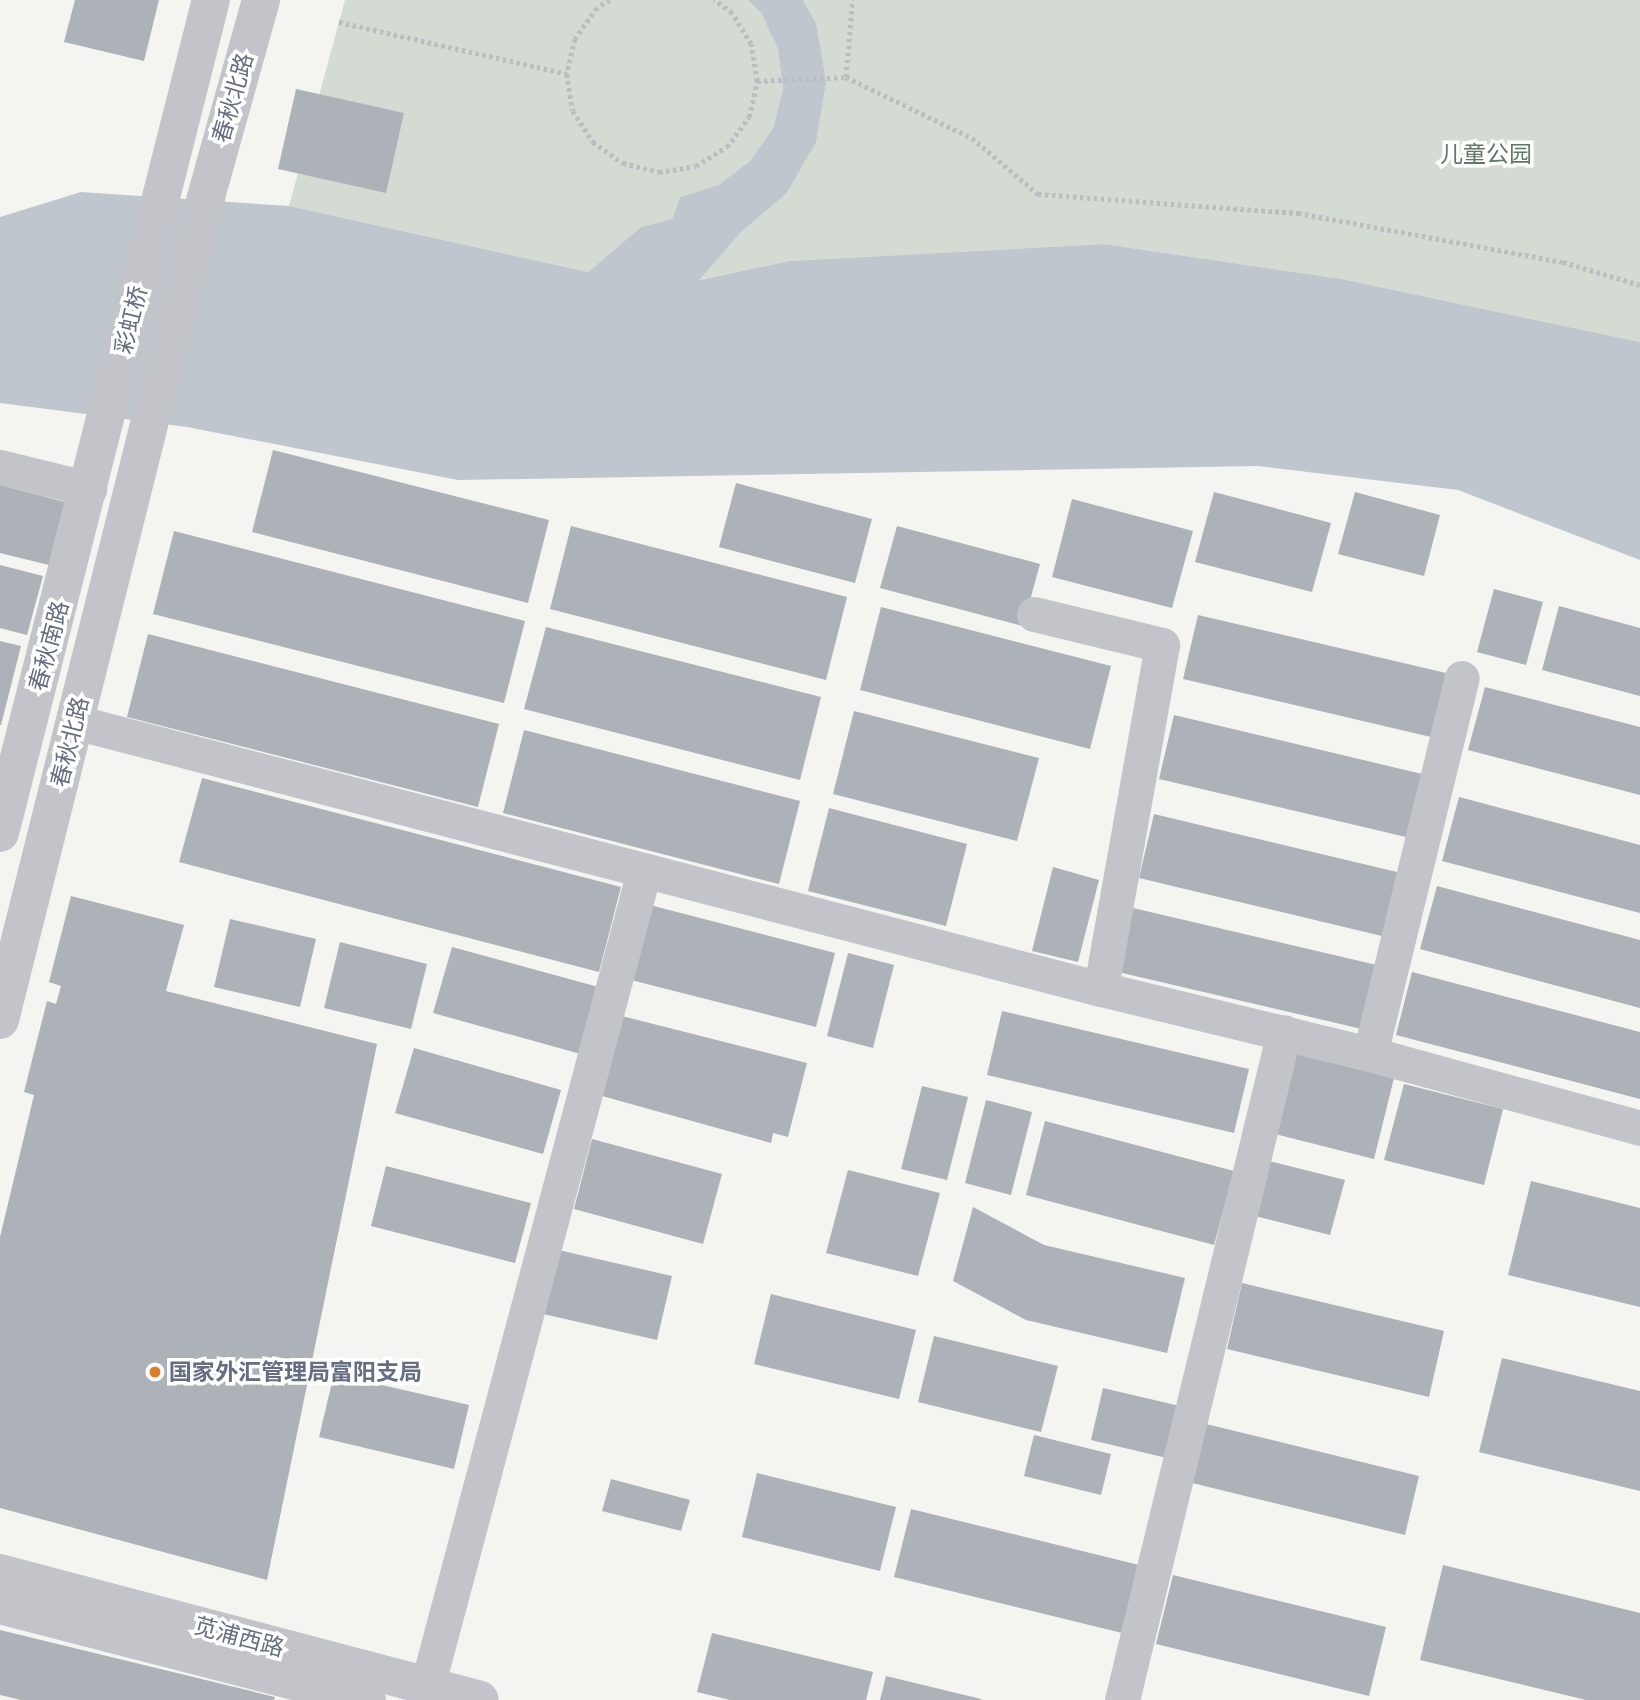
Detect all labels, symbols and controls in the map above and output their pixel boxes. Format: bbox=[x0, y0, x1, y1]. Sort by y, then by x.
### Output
street label: 春秋北路 bbox=[207, 50, 259, 146]
park label: 儿童公园 bbox=[1440, 140, 1532, 168]
street label: 彩虹桥 bbox=[109, 283, 153, 357]
street label: 春秋南路 bbox=[24, 598, 74, 694]
street label: 春秋北路 bbox=[45, 694, 95, 790]
place label: 国家外汇管理局富阳支局 bbox=[169, 1358, 422, 1386]
marker: 国家外汇管理局富阳支局 bbox=[147, 1364, 163, 1380]
street label: 苋浦西路 bbox=[191, 1612, 287, 1662]

